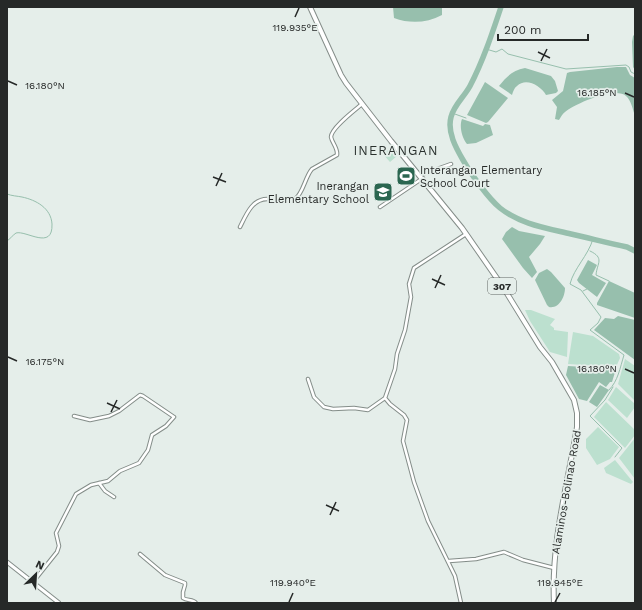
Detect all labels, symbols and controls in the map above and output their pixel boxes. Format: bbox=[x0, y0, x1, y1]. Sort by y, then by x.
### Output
scale bar bbox=[498, 16, 588, 42]
text: 119.935°E bbox=[272, 22, 318, 33]
text: 200 m bbox=[504, 23, 541, 37]
text: 16.180°N bbox=[25, 80, 65, 91]
text: 16.185°N bbox=[577, 87, 617, 98]
district label: INERANGAN bbox=[354, 143, 439, 158]
place label: Interangan Elementary School Court bbox=[420, 164, 543, 190]
sports icon: Interangan Elementary School Court bbox=[395, 165, 417, 187]
place label: Inerangan Elementary School bbox=[268, 180, 370, 206]
school or university icon: Inerangan Elementary School bbox=[372, 181, 394, 203]
road number: 307 bbox=[488, 278, 516, 294]
text: 16.175°N bbox=[26, 356, 64, 367]
text: 16.180°N bbox=[577, 363, 617, 374]
street label: Alaminos-Bolinao Road bbox=[549, 429, 584, 555]
north arrow bbox=[16, 554, 56, 594]
text: N bbox=[34, 558, 46, 573]
text: 119.940°E bbox=[270, 577, 316, 588]
text: 119.945°E bbox=[537, 577, 583, 588]

